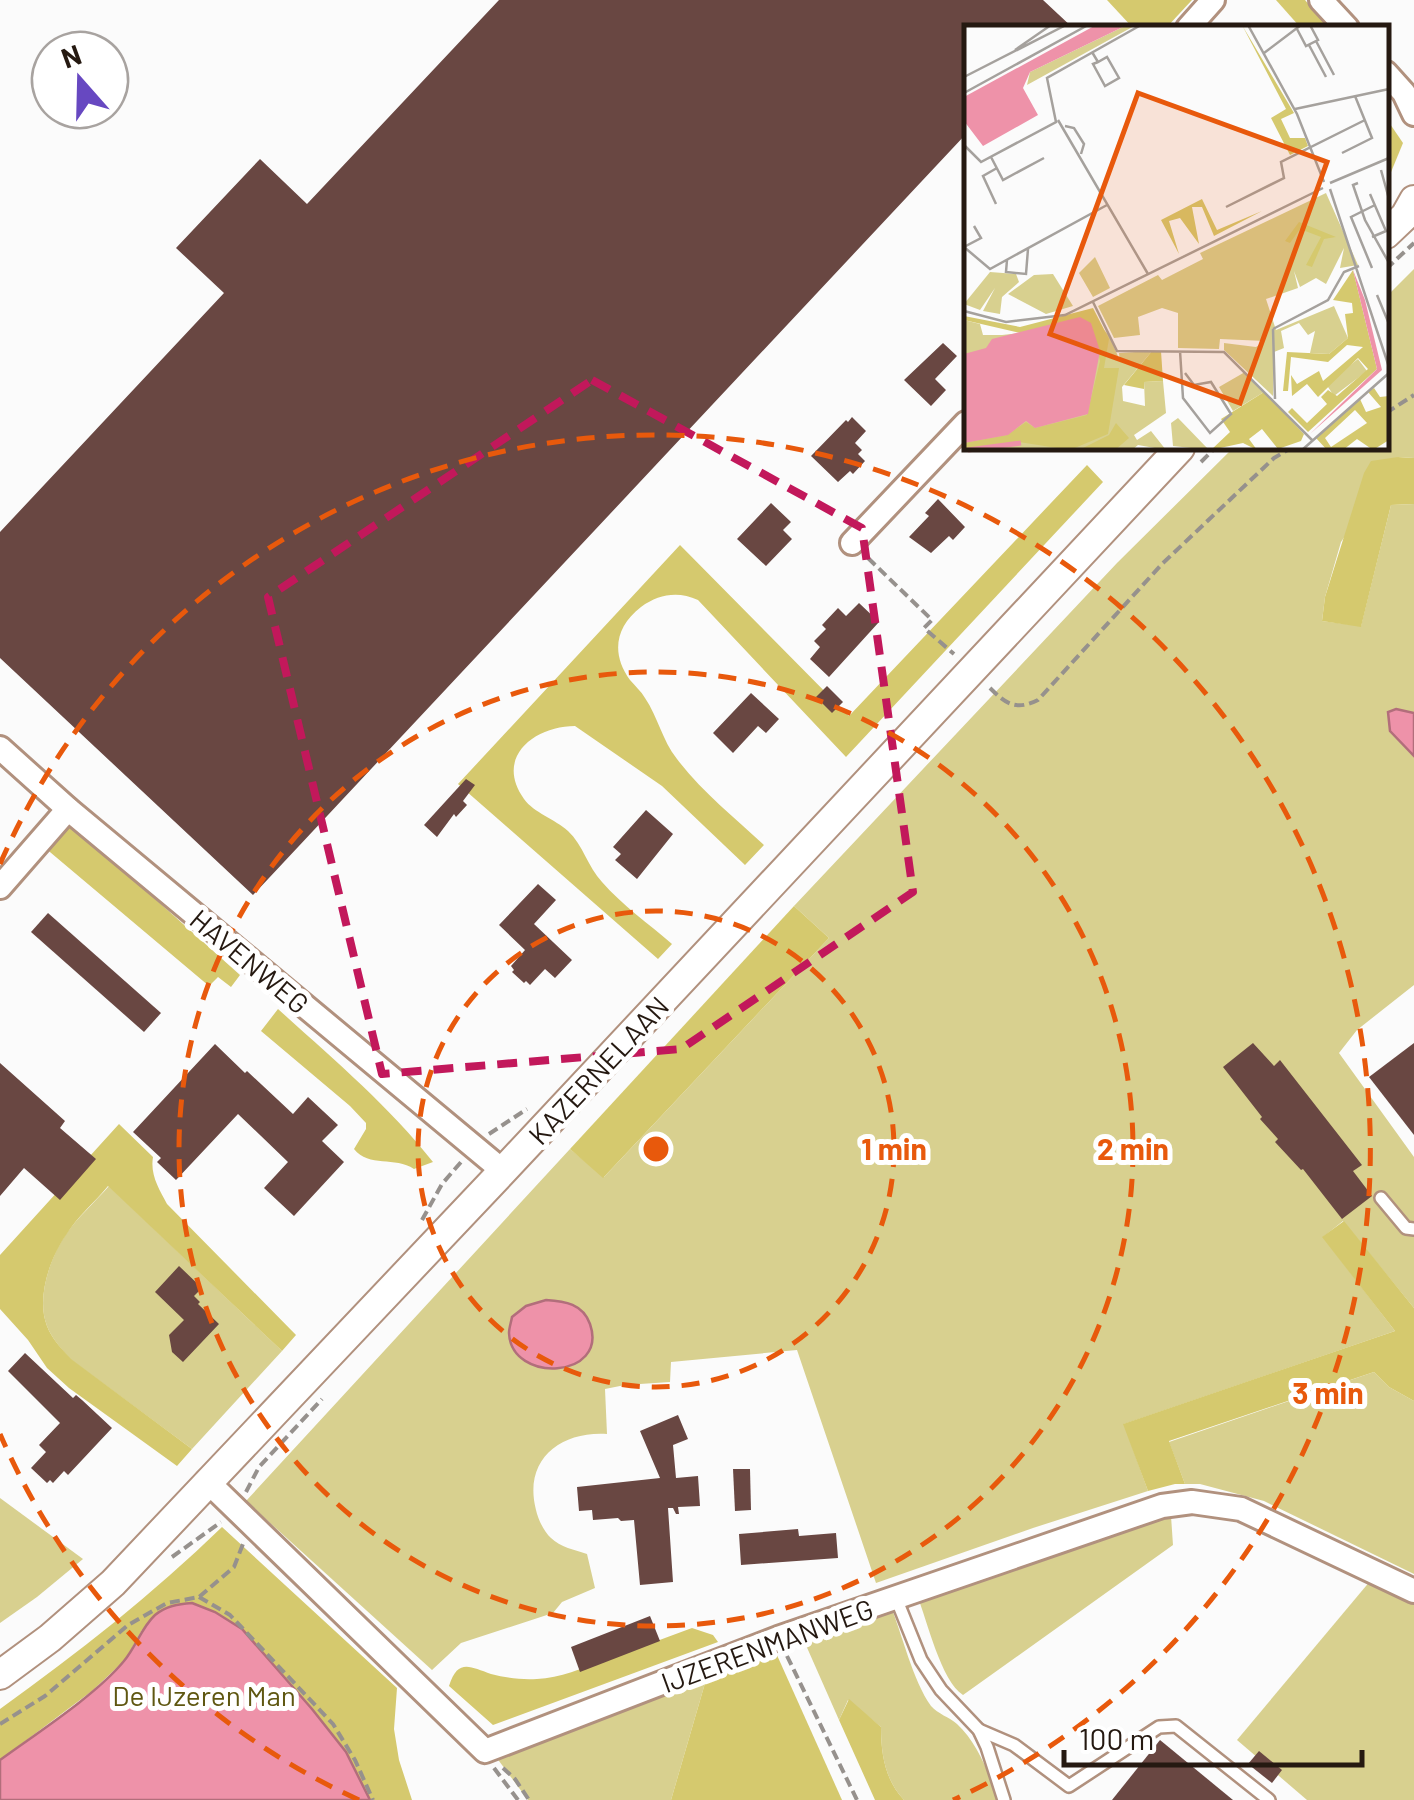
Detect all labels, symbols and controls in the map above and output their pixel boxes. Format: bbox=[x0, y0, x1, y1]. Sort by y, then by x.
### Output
inset map bbox=[964, 25, 1389, 450]
north arrow bbox=[30, 30, 130, 130]
text: N bbox=[57, 36, 86, 75]
street label: HAVENWEG bbox=[184, 902, 316, 1020]
street label: KAZERNELAAN bbox=[521, 989, 675, 1151]
text: 1 min bbox=[861, 1130, 927, 1166]
text: 2 min bbox=[1097, 1130, 1169, 1166]
centre of rings bbox=[638, 1131, 674, 1167]
text: 3 min bbox=[1292, 1374, 1364, 1410]
street label: IJZERENMANWEG bbox=[656, 1591, 878, 1699]
park label: De IJzeren Man bbox=[112, 1678, 296, 1712]
scale bar bbox=[1064, 1705, 1362, 1767]
text: 100 m bbox=[1079, 1720, 1154, 1756]

